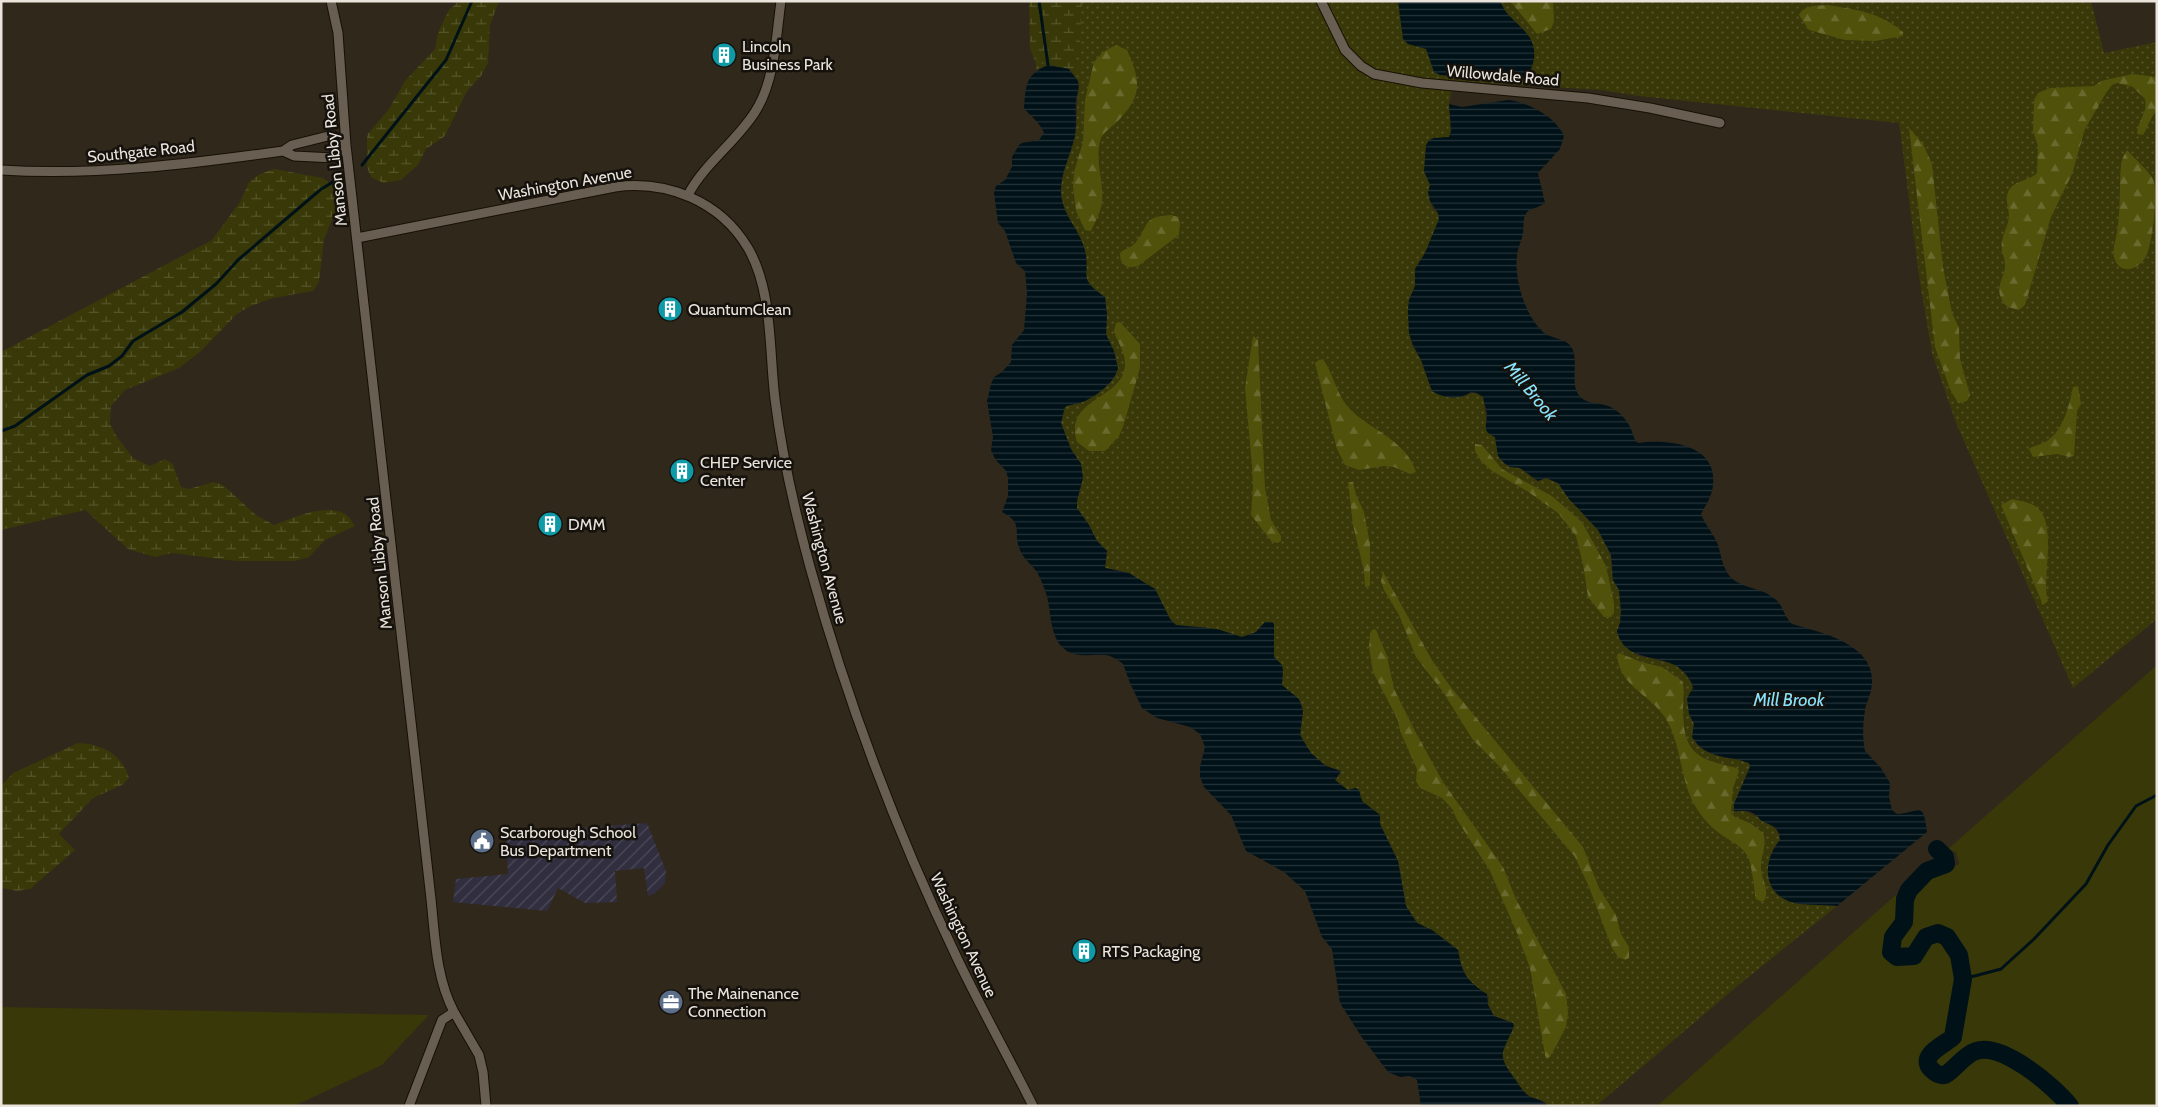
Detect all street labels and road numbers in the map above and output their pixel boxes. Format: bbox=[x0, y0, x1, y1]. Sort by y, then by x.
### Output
street label: Willowdale Road bbox=[1446, 61, 1560, 90]
street label: Manson Libby Road bbox=[318, 93, 351, 227]
street label: Southgate Road bbox=[86, 136, 196, 167]
street label: Washington Avenue bbox=[497, 162, 633, 205]
street label: Washington Avenue bbox=[798, 490, 851, 626]
street label: Manson Libby Road bbox=[363, 496, 396, 630]
street label: Washington Avenue bbox=[926, 870, 1001, 1000]

